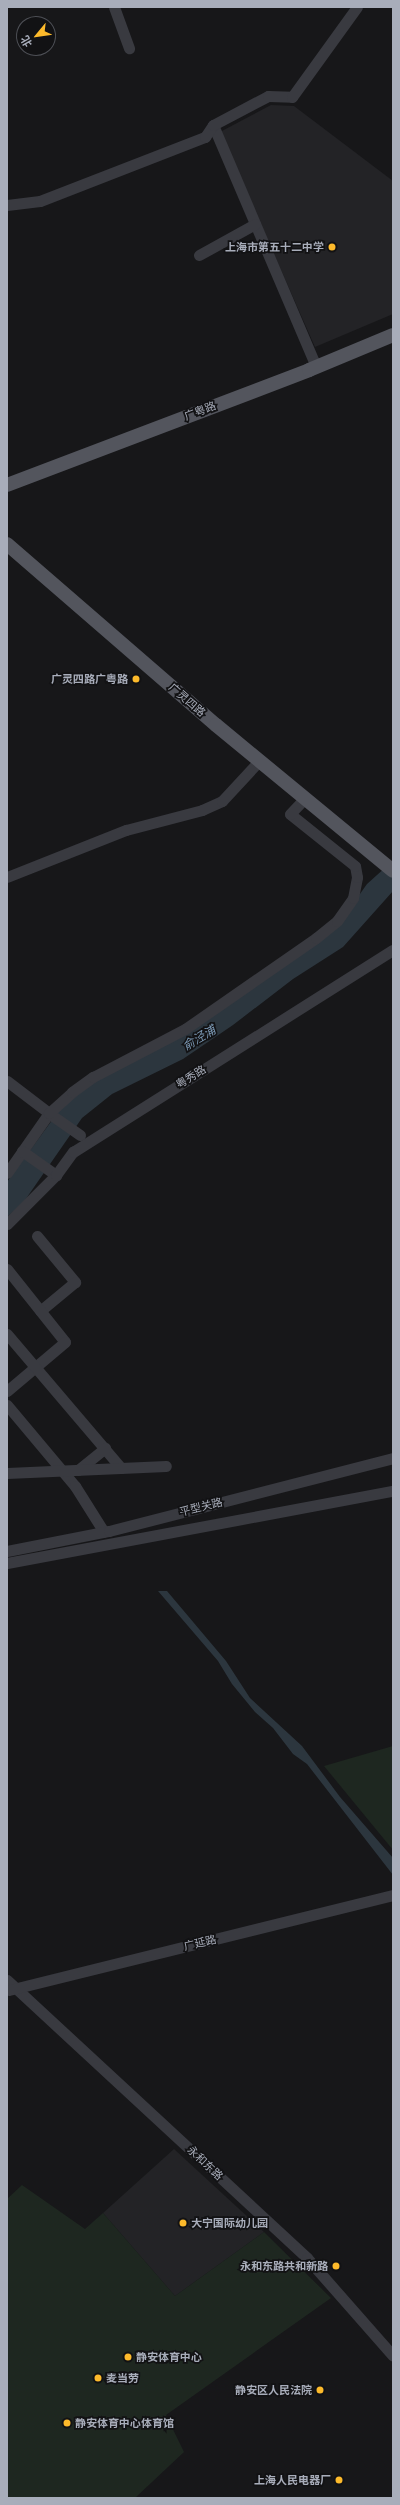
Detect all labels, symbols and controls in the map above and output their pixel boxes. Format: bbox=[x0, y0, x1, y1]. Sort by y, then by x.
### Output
north arrow bbox=[16, 16, 56, 56]
text: 北 bbox=[18, 33, 35, 50]
place label: 上海市第五十二中学 bbox=[225, 240, 324, 254]
marker: 上海市第五十二中学 bbox=[327, 242, 337, 252]
street label: 广粤路 bbox=[182, 399, 218, 423]
place label: 广灵四路广粤路 bbox=[51, 672, 128, 686]
marker: 广灵四路广粤路 bbox=[131, 674, 141, 684]
street label: 广灵四路 bbox=[166, 681, 208, 719]
water label: 俞泾浦 bbox=[180, 1023, 218, 1053]
street label: 粤秀路 bbox=[174, 1063, 208, 1091]
street label: 平型关路 bbox=[178, 1495, 224, 1519]
street label: 广延路 bbox=[182, 1933, 218, 1953]
street label: 永和东路 bbox=[184, 2143, 226, 2183]
place label: 大宁国际幼儿园 bbox=[191, 2216, 268, 2230]
marker: 大宁国际幼儿园 bbox=[178, 2218, 188, 2228]
place label: 永和东路共和新路 bbox=[240, 2259, 328, 2273]
marker: 永和东路共和新路 bbox=[331, 2261, 341, 2271]
place label: 静安体育中心 bbox=[136, 2350, 202, 2364]
marker: 静安体育中心 bbox=[123, 2352, 133, 2362]
place label: 麦当劳 bbox=[106, 2371, 139, 2385]
marker: 麦当劳 bbox=[93, 2373, 103, 2383]
place label: 静安区人民法院 bbox=[235, 2383, 312, 2397]
marker: 静安区人民法院 bbox=[315, 2385, 325, 2395]
place label: 静安体育中心体育馆 bbox=[75, 2416, 174, 2430]
marker: 静安体育中心体育馆 bbox=[62, 2418, 72, 2428]
place label: 上海人民电器厂 bbox=[254, 2473, 331, 2487]
marker: 上海人民电器厂 bbox=[334, 2475, 344, 2485]

